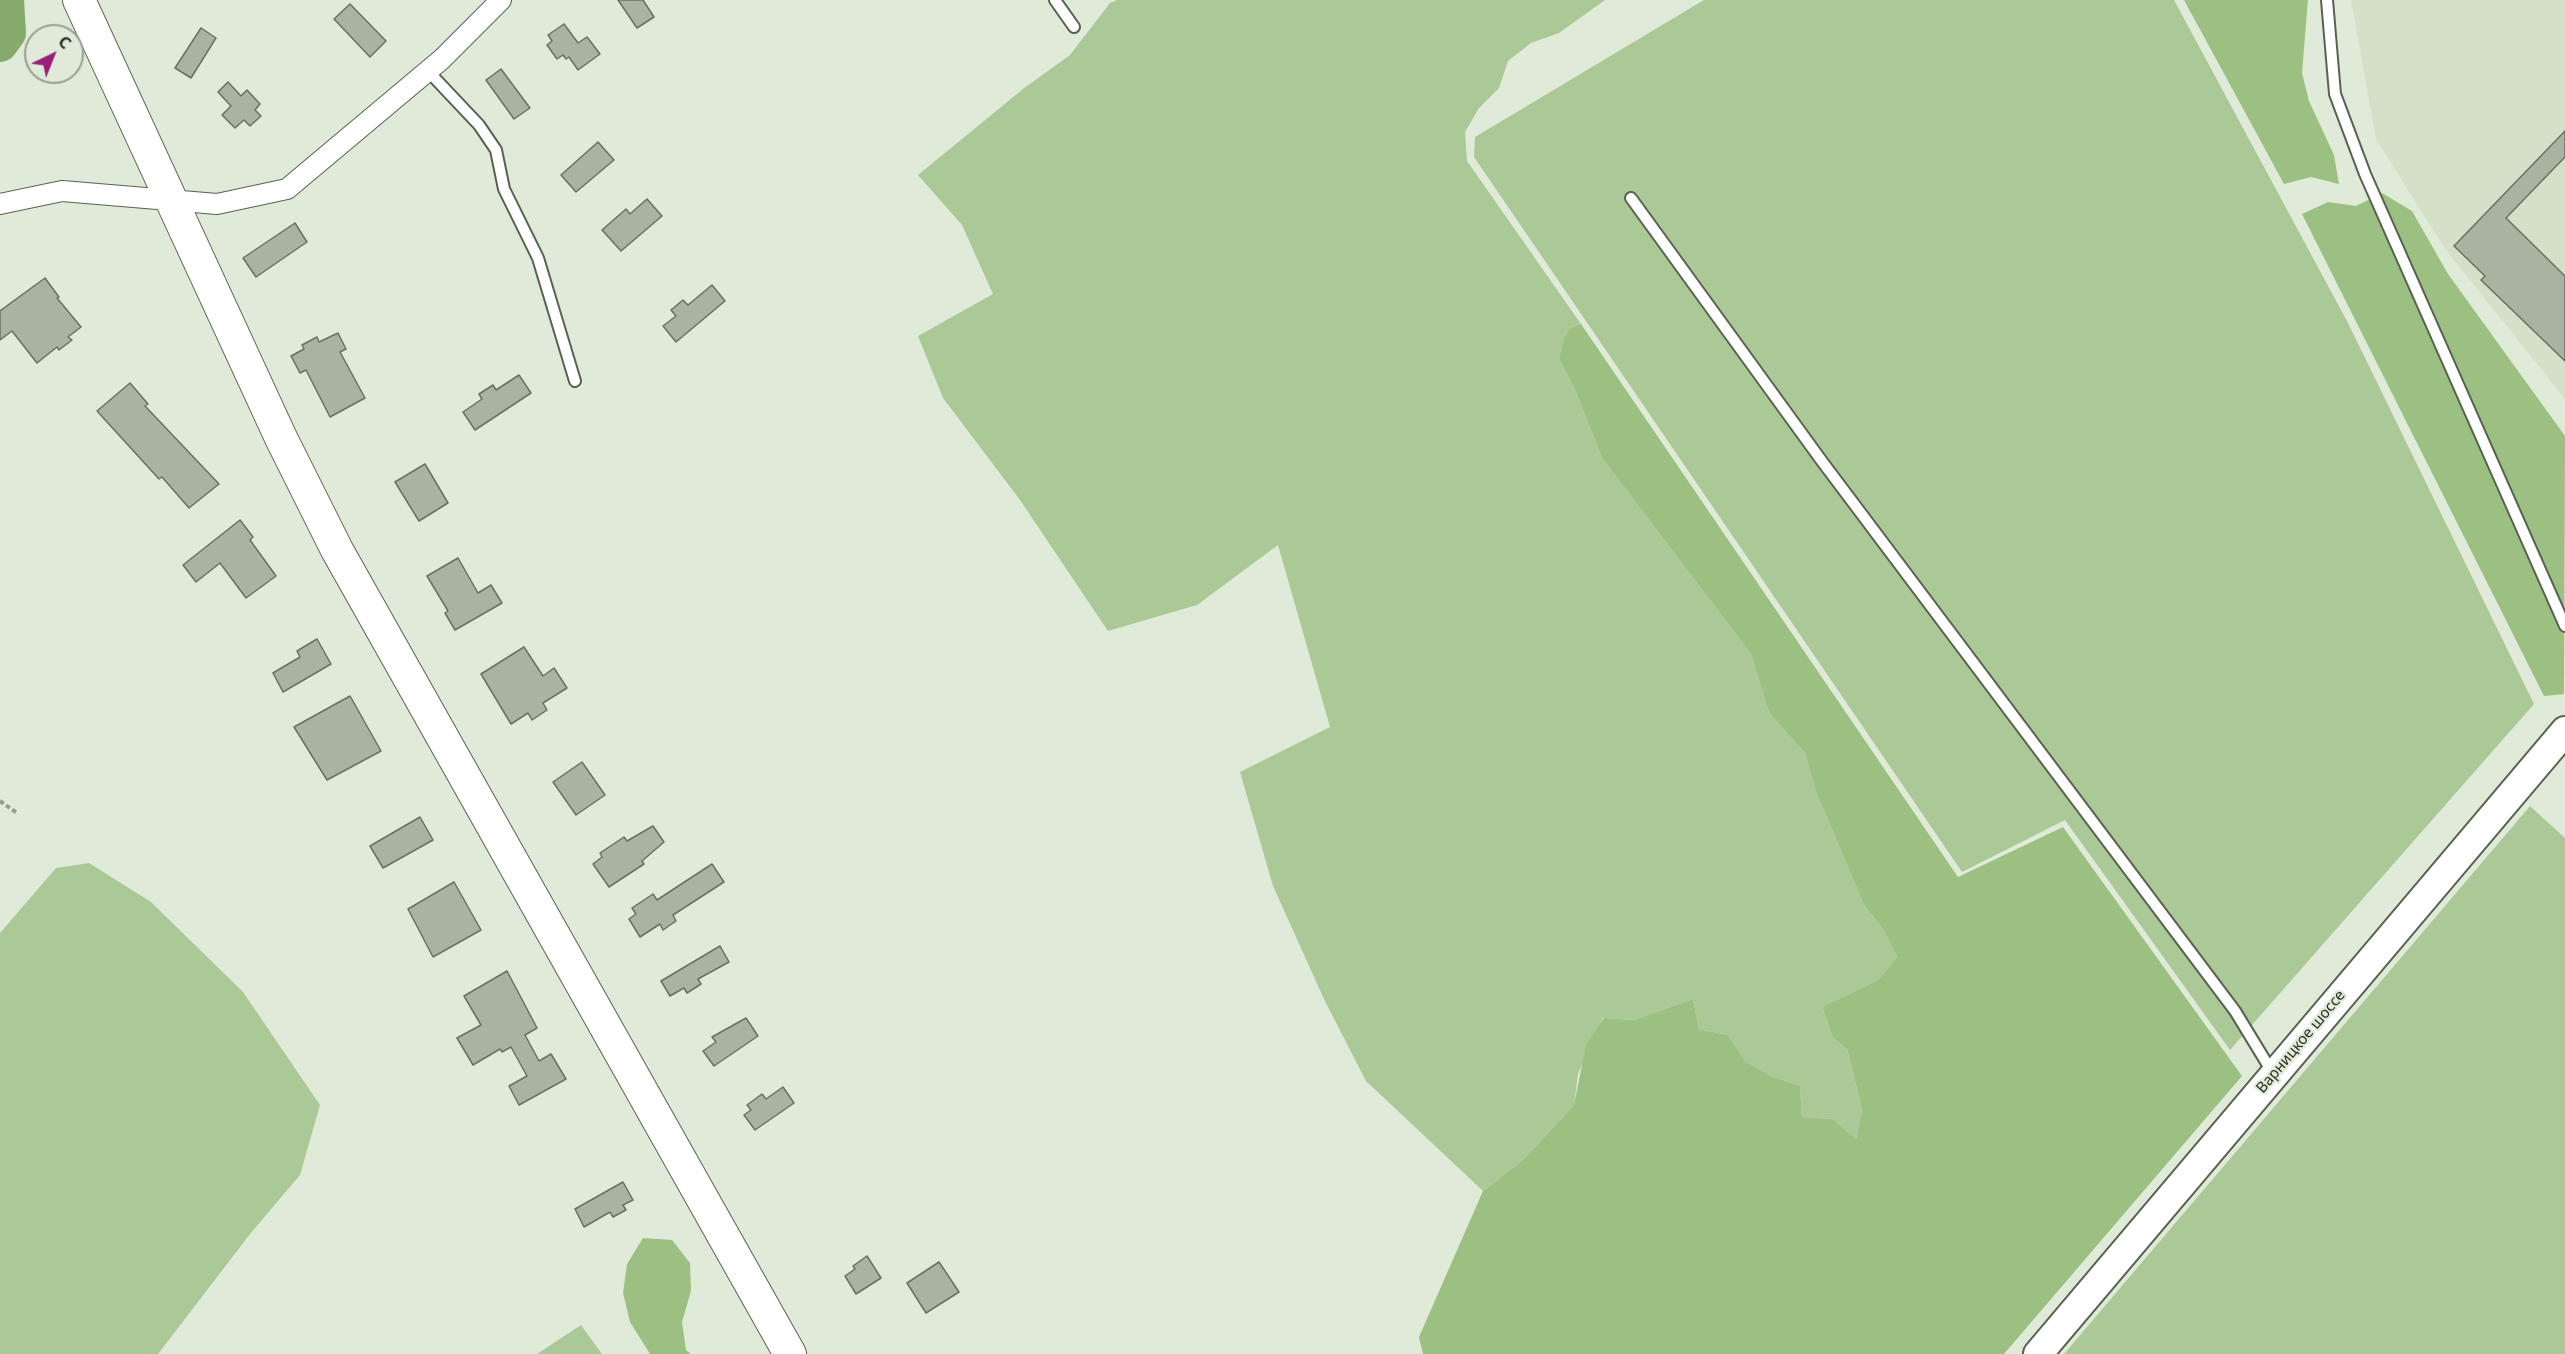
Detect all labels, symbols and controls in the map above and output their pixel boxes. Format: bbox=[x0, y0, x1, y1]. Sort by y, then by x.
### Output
north arrow bbox=[24, 24, 84, 84]
text: С bbox=[54, 31, 76, 54]
street label: Варницкое шоссе bbox=[2253, 987, 2349, 1097]

